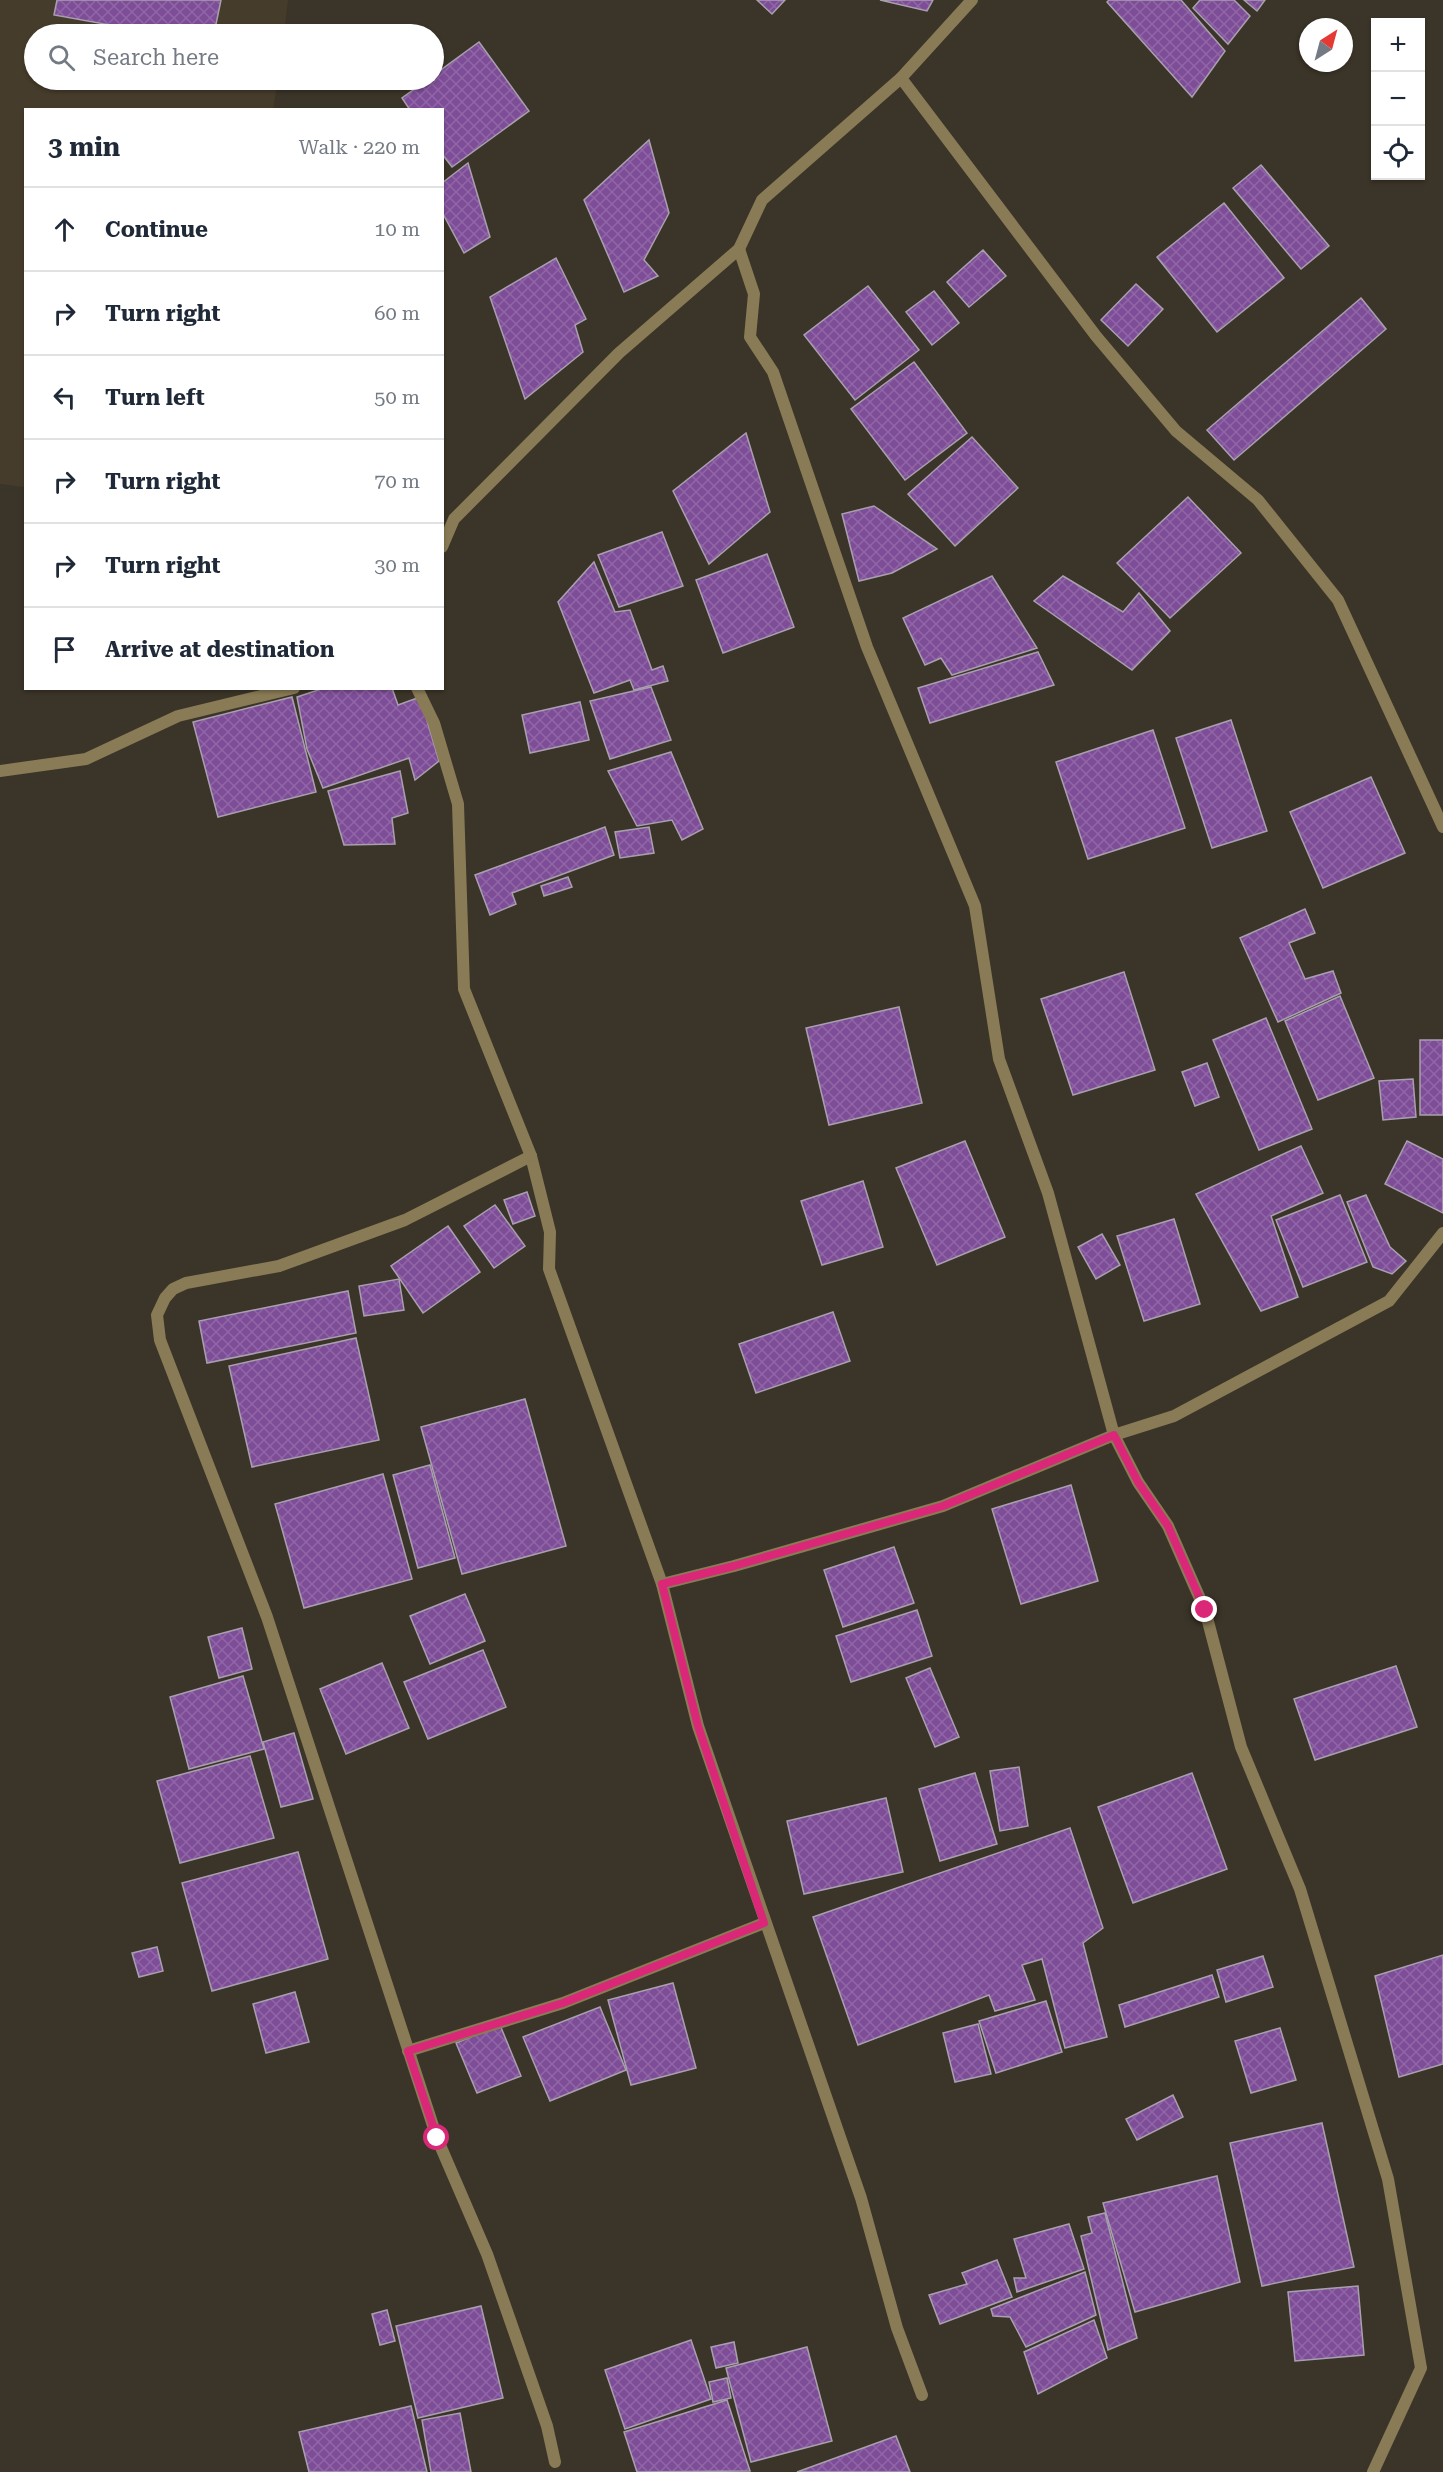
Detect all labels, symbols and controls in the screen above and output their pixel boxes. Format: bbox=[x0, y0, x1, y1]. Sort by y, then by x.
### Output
north arrow bbox=[1299, 18, 1353, 72]
map controls bbox=[1371, 18, 1425, 180]
button: + bbox=[1371, 18, 1425, 72]
search box bbox=[24, 24, 444, 90]
icon: search bbox=[45, 41, 78, 74]
text: Search here bbox=[93, 45, 219, 70]
button: − bbox=[1371, 72, 1425, 126]
button: locate bbox=[1371, 126, 1425, 180]
text: 3 min bbox=[48, 132, 120, 162]
text: Walk · 220 m bbox=[299, 135, 420, 159]
icon: ahead bbox=[48, 213, 81, 246]
text: Continue bbox=[105, 217, 208, 242]
text: 10 m bbox=[374, 217, 420, 241]
icon: right bbox=[48, 297, 81, 330]
text: Turn right bbox=[105, 301, 220, 326]
text: 60 m bbox=[374, 301, 420, 325]
icon: left bbox=[48, 381, 81, 414]
text: Turn left bbox=[105, 385, 205, 410]
text: 50 m bbox=[374, 385, 420, 409]
icon: right bbox=[48, 465, 81, 498]
text: Turn right bbox=[105, 469, 220, 494]
text: 70 m bbox=[374, 469, 420, 493]
icon: right bbox=[48, 549, 81, 582]
text: Turn right bbox=[105, 553, 220, 578]
text: 30 m bbox=[374, 553, 420, 577]
icon: arrive bbox=[48, 633, 81, 666]
text: Arrive at destination bbox=[105, 637, 334, 662]
route end bbox=[1191, 1596, 1217, 1622]
route start bbox=[423, 2124, 449, 2150]

